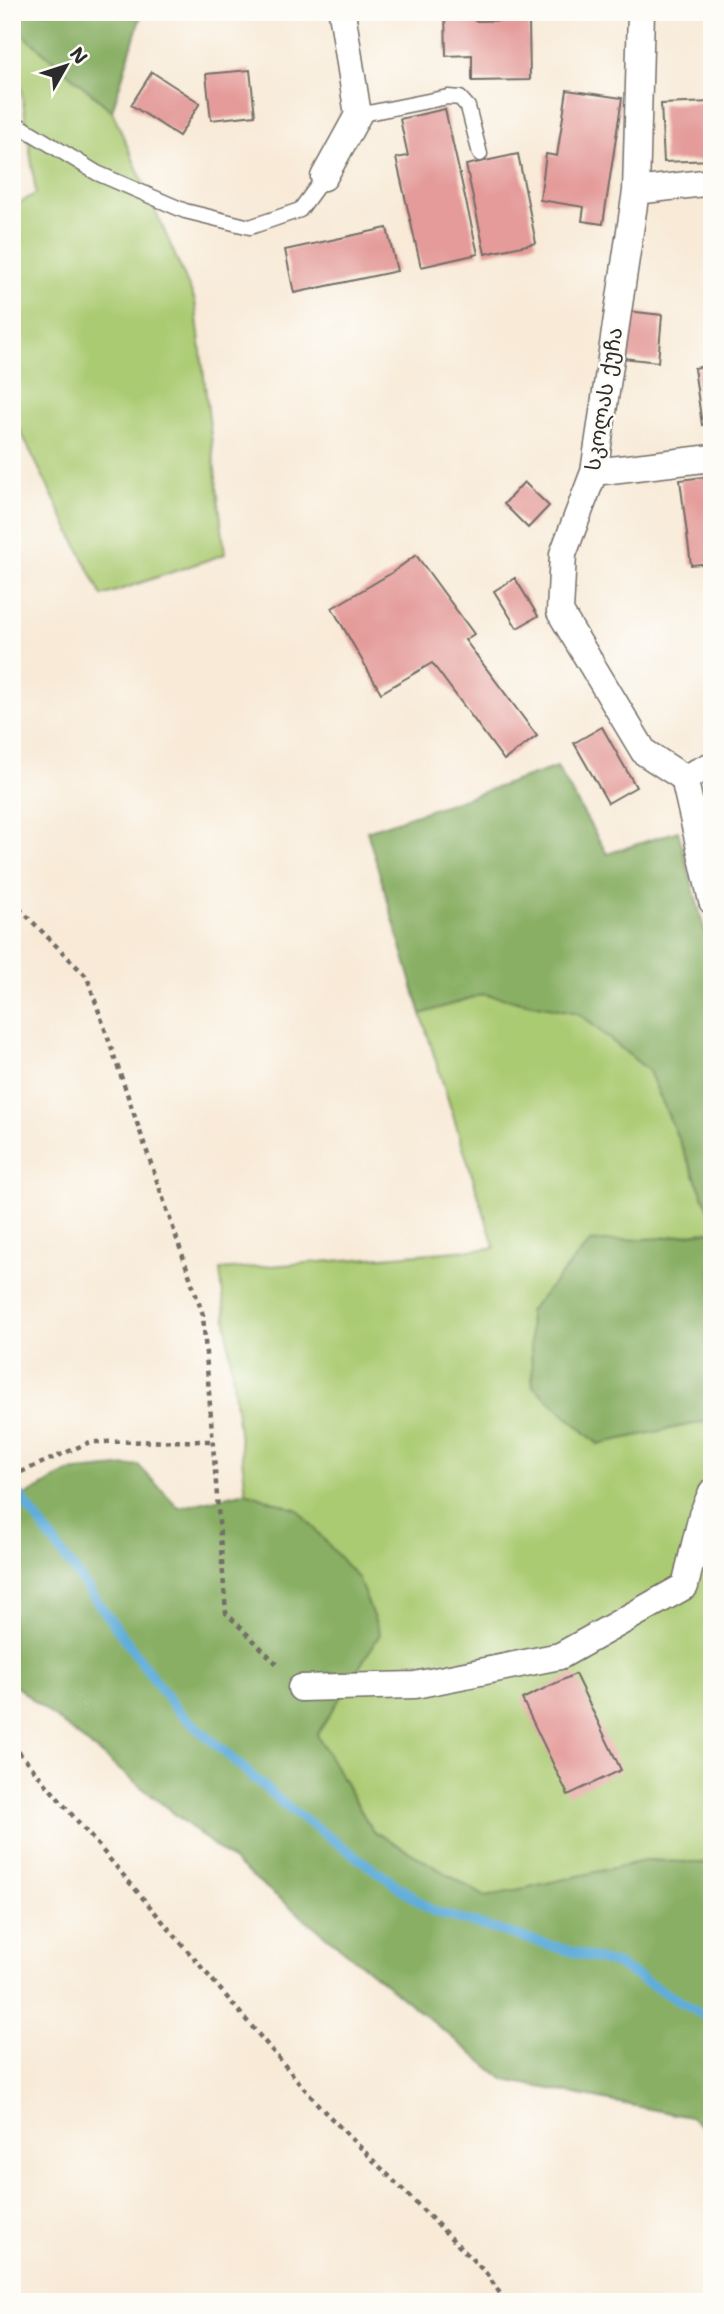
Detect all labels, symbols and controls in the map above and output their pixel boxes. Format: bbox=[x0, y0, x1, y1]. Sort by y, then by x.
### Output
north arrow bbox=[32, 32, 102, 102]
text: N bbox=[64, 42, 93, 69]
street label: სკოლას ქუჩა bbox=[579, 325, 629, 473]

